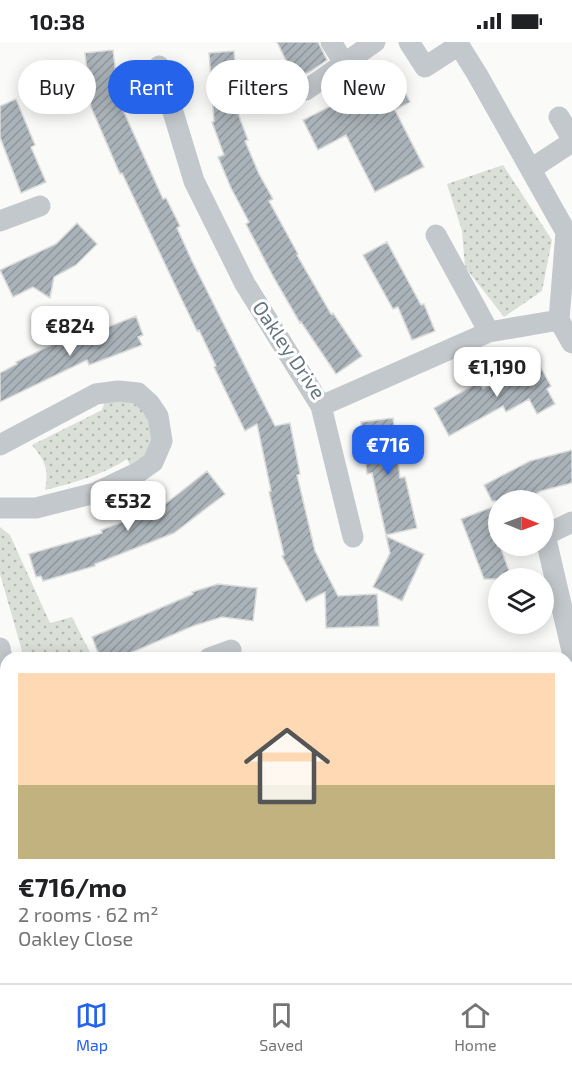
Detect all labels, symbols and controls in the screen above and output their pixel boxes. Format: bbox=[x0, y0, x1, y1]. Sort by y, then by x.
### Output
text: 10:38 bbox=[30, 8, 85, 34]
chip: Buy bbox=[18, 60, 96, 114]
chip: Rent bbox=[108, 60, 194, 114]
chip: Filters bbox=[206, 60, 309, 114]
chip: New bbox=[321, 60, 407, 114]
street label: Oakley Drive bbox=[248, 296, 331, 403]
pin: €824 bbox=[34, 306, 106, 357]
text: €824 bbox=[45, 313, 95, 337]
pin: €1,190 bbox=[448, 347, 546, 398]
text: €1,190 bbox=[468, 354, 526, 378]
pin: €716 bbox=[352, 425, 424, 476]
text: €716 bbox=[366, 432, 410, 456]
pin: €532 bbox=[92, 481, 164, 532]
text: €532 bbox=[105, 488, 151, 512]
north arrow bbox=[488, 490, 554, 556]
map controls bbox=[488, 490, 554, 634]
button: layers bbox=[488, 568, 554, 634]
icon: home bbox=[233, 712, 341, 820]
text: €716/mo bbox=[18, 871, 127, 902]
text: 2 rooms · 62 m² bbox=[18, 902, 158, 926]
text: Oakley Close bbox=[18, 926, 133, 950]
tab: Map bbox=[75, 999, 108, 1054]
tab: Saved bbox=[259, 999, 303, 1054]
tab: Home bbox=[454, 999, 497, 1054]

